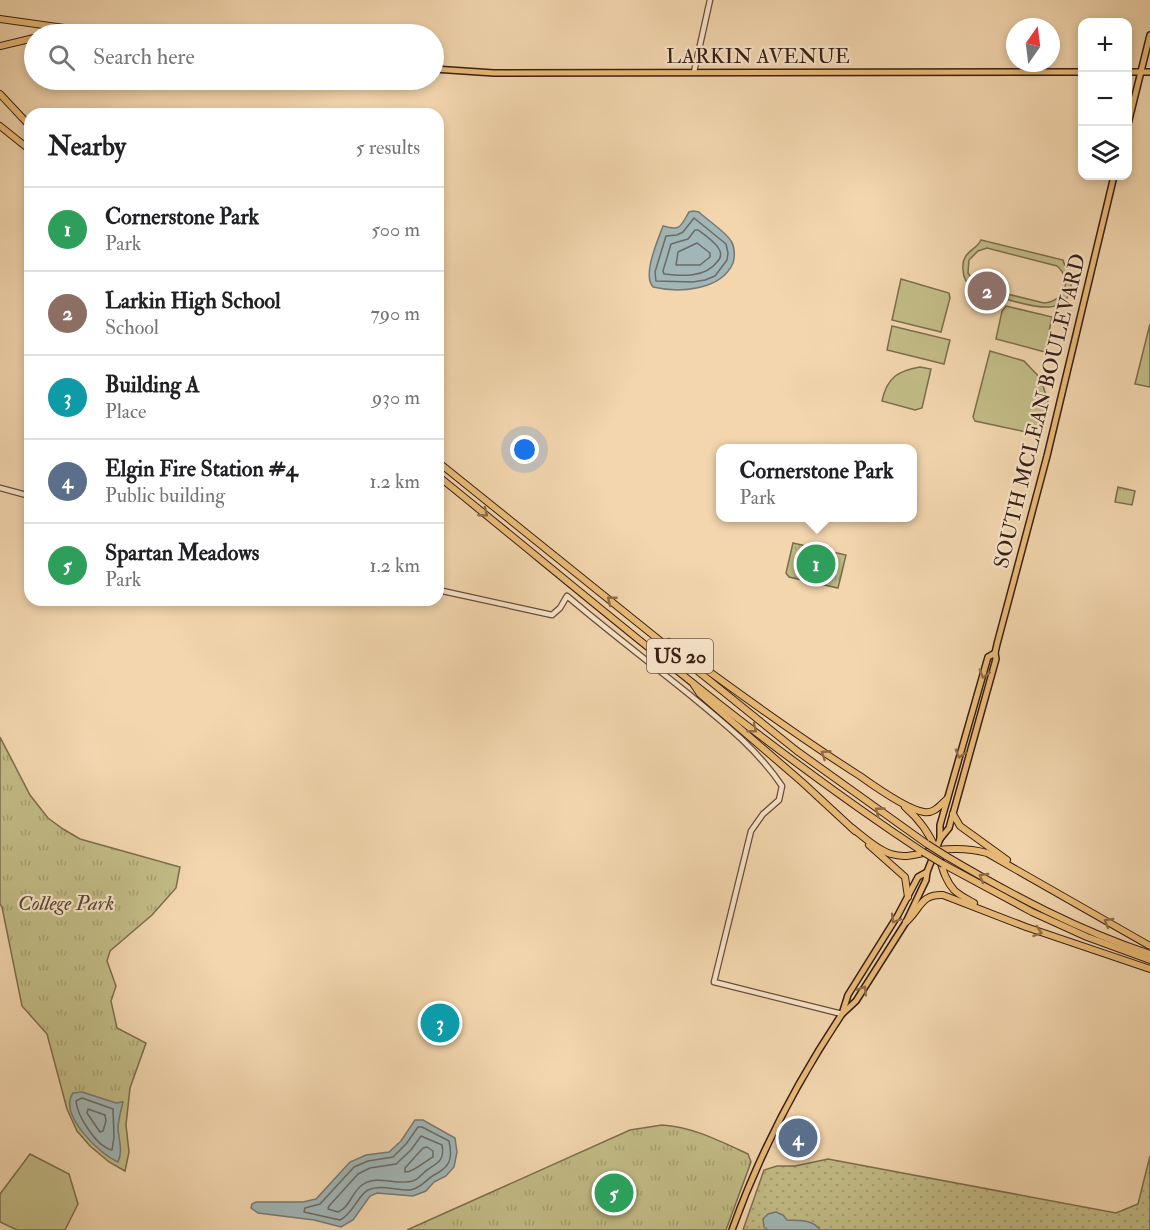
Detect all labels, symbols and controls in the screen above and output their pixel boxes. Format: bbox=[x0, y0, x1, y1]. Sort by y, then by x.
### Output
north arrow bbox=[1006, 18, 1060, 72]
map controls bbox=[1078, 18, 1132, 180]
button: + bbox=[1078, 18, 1132, 72]
search box bbox=[24, 24, 444, 90]
icon: search bbox=[45, 41, 78, 74]
text: Search here bbox=[93, 43, 195, 71]
street label: LARKIN AVENUE bbox=[666, 43, 850, 70]
button: − bbox=[1078, 72, 1132, 126]
button: layers bbox=[1078, 126, 1132, 180]
text: Nearby bbox=[48, 131, 126, 163]
text: 5 results bbox=[356, 135, 420, 160]
text: Cornerstone Park bbox=[105, 203, 259, 231]
text: 1 bbox=[64, 217, 71, 242]
text: 500 m bbox=[371, 217, 420, 242]
text: Park bbox=[105, 231, 141, 256]
street label: SOUTH MCLEAN BOULEVARD bbox=[988, 251, 1092, 571]
pin: 2 bbox=[968, 268, 1006, 314]
text: Larkin High School bbox=[105, 287, 281, 315]
text: 2 bbox=[62, 301, 73, 326]
text: 790 m bbox=[371, 301, 420, 326]
text: School bbox=[105, 315, 159, 340]
text: Building A bbox=[105, 371, 200, 399]
text: 3 bbox=[64, 385, 71, 410]
text: 930 m bbox=[372, 385, 420, 410]
text: Place bbox=[105, 399, 146, 424]
your location bbox=[510, 435, 539, 464]
popup bbox=[716, 444, 917, 522]
text: Elgin Fire Station #4 bbox=[105, 455, 298, 483]
text: Cornerstone Park bbox=[739, 457, 894, 485]
text: 4 bbox=[62, 469, 73, 494]
text: 1.2 km bbox=[370, 469, 420, 494]
text: Public building bbox=[105, 483, 225, 508]
text: Park bbox=[739, 485, 776, 510]
one-way arrow bbox=[477, 505, 488, 516]
text: Spartan Meadows bbox=[105, 539, 259, 567]
pin: 1 bbox=[796, 542, 836, 586]
text: 5 bbox=[63, 553, 72, 578]
text: 1.2 km bbox=[370, 553, 420, 578]
text: Park bbox=[105, 567, 141, 592]
one-way arrow bbox=[606, 596, 617, 607]
road number: US 20 bbox=[647, 639, 713, 673]
one-way arrow bbox=[979, 668, 991, 679]
one-way arrow bbox=[746, 721, 757, 732]
one-way arrow bbox=[955, 748, 967, 759]
one-way arrow bbox=[821, 750, 832, 761]
one-way arrow bbox=[875, 808, 886, 819]
one-way arrow bbox=[979, 873, 989, 885]
park label: College Park bbox=[18, 890, 114, 917]
one-way arrow bbox=[891, 913, 903, 923]
one-way arrow bbox=[1104, 918, 1114, 929]
one-way arrow bbox=[1032, 924, 1043, 937]
one-way arrow bbox=[856, 986, 867, 997]
pin: 3 bbox=[420, 1000, 460, 1046]
pin: 4 bbox=[778, 1116, 818, 1160]
pin: 5 bbox=[594, 1170, 634, 1216]

